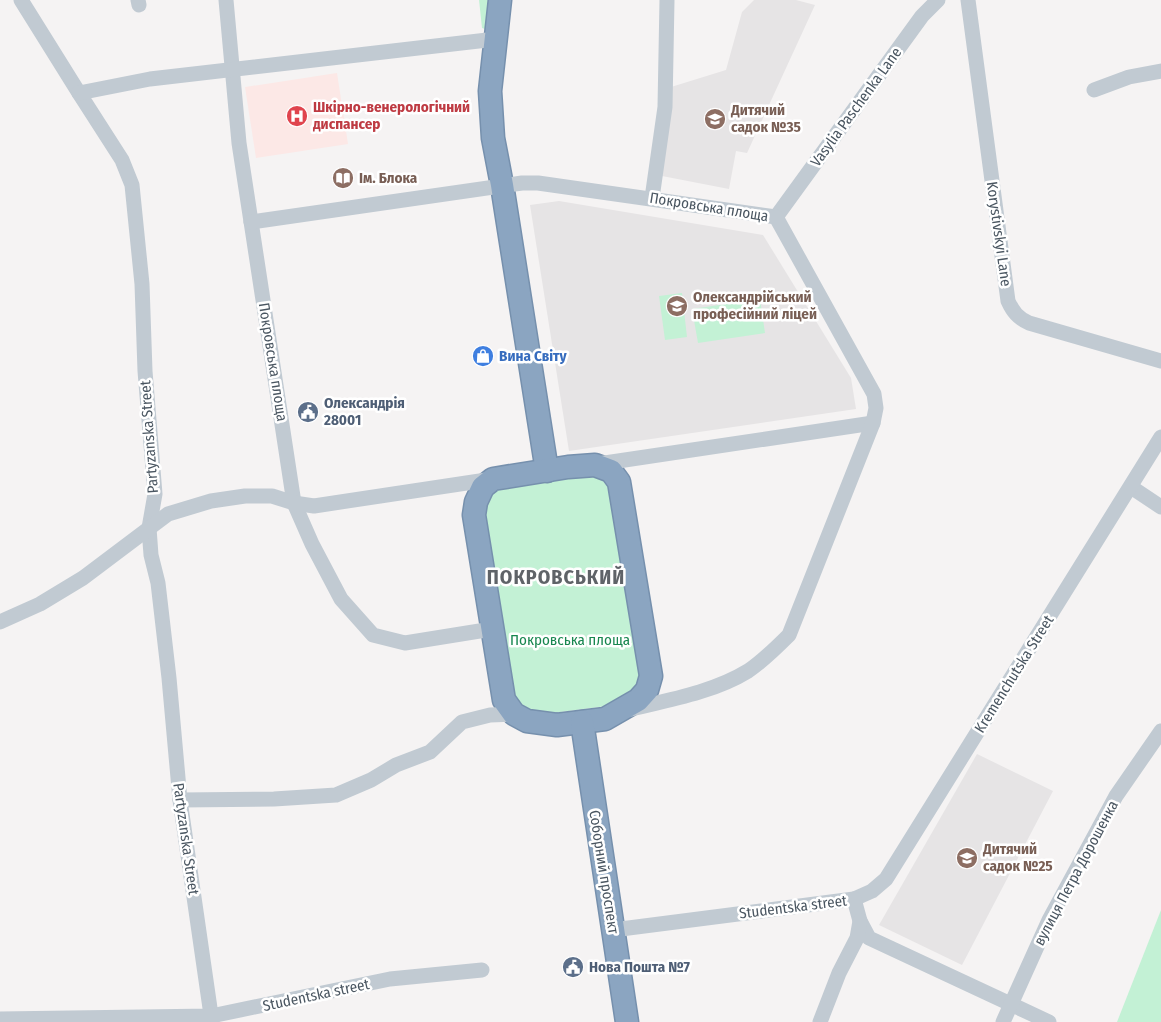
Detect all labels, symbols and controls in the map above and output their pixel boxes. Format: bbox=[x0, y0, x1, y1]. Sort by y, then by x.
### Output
street label: Vasylia Paschenka Lane bbox=[807, 44, 905, 170]
place label: Шкірно-венерологічний диспансер bbox=[312, 98, 470, 133]
place label: Дитячий садок №35 bbox=[730, 101, 801, 136]
hospital icon: Шкірно-венерологічний диспансер bbox=[285, 104, 309, 128]
school or university icon: Дитячий садок №35 bbox=[703, 107, 727, 131]
library icon: Ім. Блока bbox=[331, 166, 355, 190]
place label: Ім. Блока bbox=[359, 169, 418, 187]
street label: Korystivskyi Lane bbox=[983, 180, 1015, 288]
street label: Покровська площа bbox=[648, 189, 770, 225]
place label: Олександрійський професійний ліцей bbox=[693, 288, 817, 323]
school or university icon: Олександрійський професійний ліцей bbox=[665, 294, 689, 318]
street label: Покровська площа bbox=[255, 301, 291, 423]
shop icon: Вина Світу bbox=[471, 344, 495, 368]
place label: Вина Світу bbox=[499, 347, 568, 365]
street label: Partyzanska Street bbox=[136, 380, 162, 494]
place label: Олександрія 28001 bbox=[323, 394, 405, 429]
public building icon: Олександрія 28001 bbox=[296, 400, 320, 424]
district label: ПОКРОВСЬКИЙ bbox=[487, 565, 625, 589]
street label: Kremenchutska Street bbox=[971, 612, 1057, 736]
park label: Покровська площа bbox=[510, 631, 630, 649]
street label: Partyzanska Street bbox=[169, 782, 203, 896]
street label: вулиця Петра Дорошенка bbox=[1030, 797, 1122, 949]
street label: Соборний проспект bbox=[585, 809, 623, 936]
place label: Дитячий садок №25 bbox=[982, 840, 1053, 875]
school or university icon: Дитячий садок №25 bbox=[955, 846, 979, 870]
street label: Studentska street bbox=[738, 891, 848, 923]
public building icon: Нова Пошта №7 bbox=[561, 955, 585, 979]
place label: Нова Пошта №7 bbox=[589, 958, 690, 976]
street label: Studentska street bbox=[261, 975, 371, 1015]

